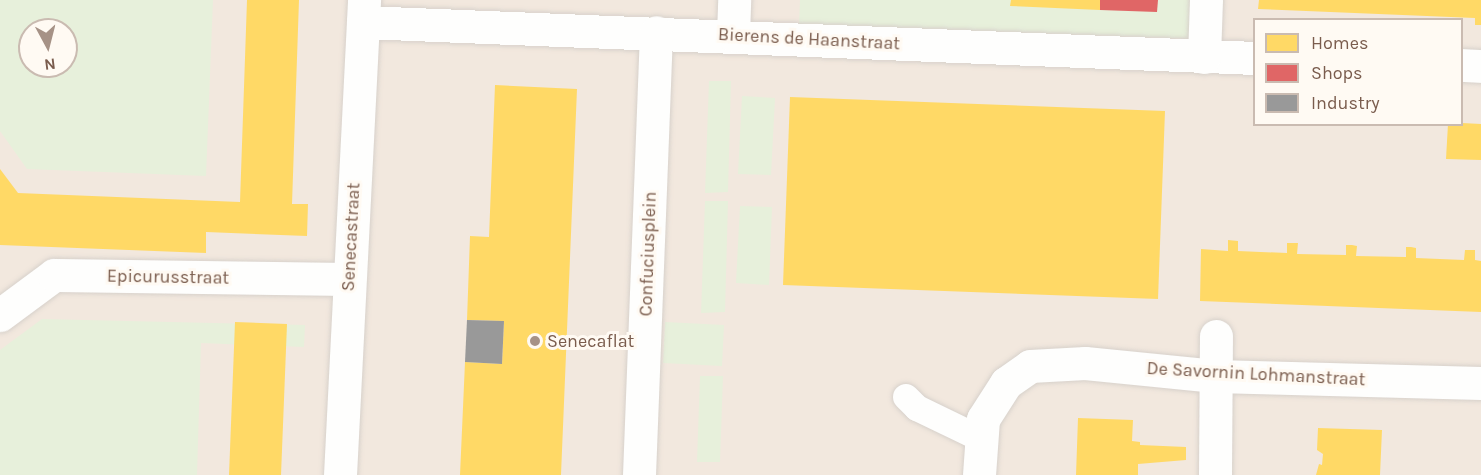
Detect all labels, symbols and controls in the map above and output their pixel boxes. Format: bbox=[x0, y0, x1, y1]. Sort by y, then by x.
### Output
north arrow bbox=[18, 18, 78, 78]
legend bbox=[1253, 18, 1463, 126]
street label: Bierens de Haanstraat bbox=[717, 23, 901, 55]
text: Homes bbox=[1311, 32, 1368, 54]
text: N bbox=[43, 54, 57, 75]
text: Shops bbox=[1311, 62, 1363, 84]
text: Industry bbox=[1311, 92, 1380, 114]
street label: Senecastraat bbox=[337, 182, 365, 292]
street label: Confuciusplein bbox=[635, 191, 661, 317]
street label: Epicurusstraat bbox=[107, 265, 229, 289]
place label: Senecaflat bbox=[547, 330, 634, 352]
marker: Senecaflat bbox=[528, 334, 542, 348]
street label: De Savornin Lohmanstraat bbox=[1146, 357, 1366, 391]

